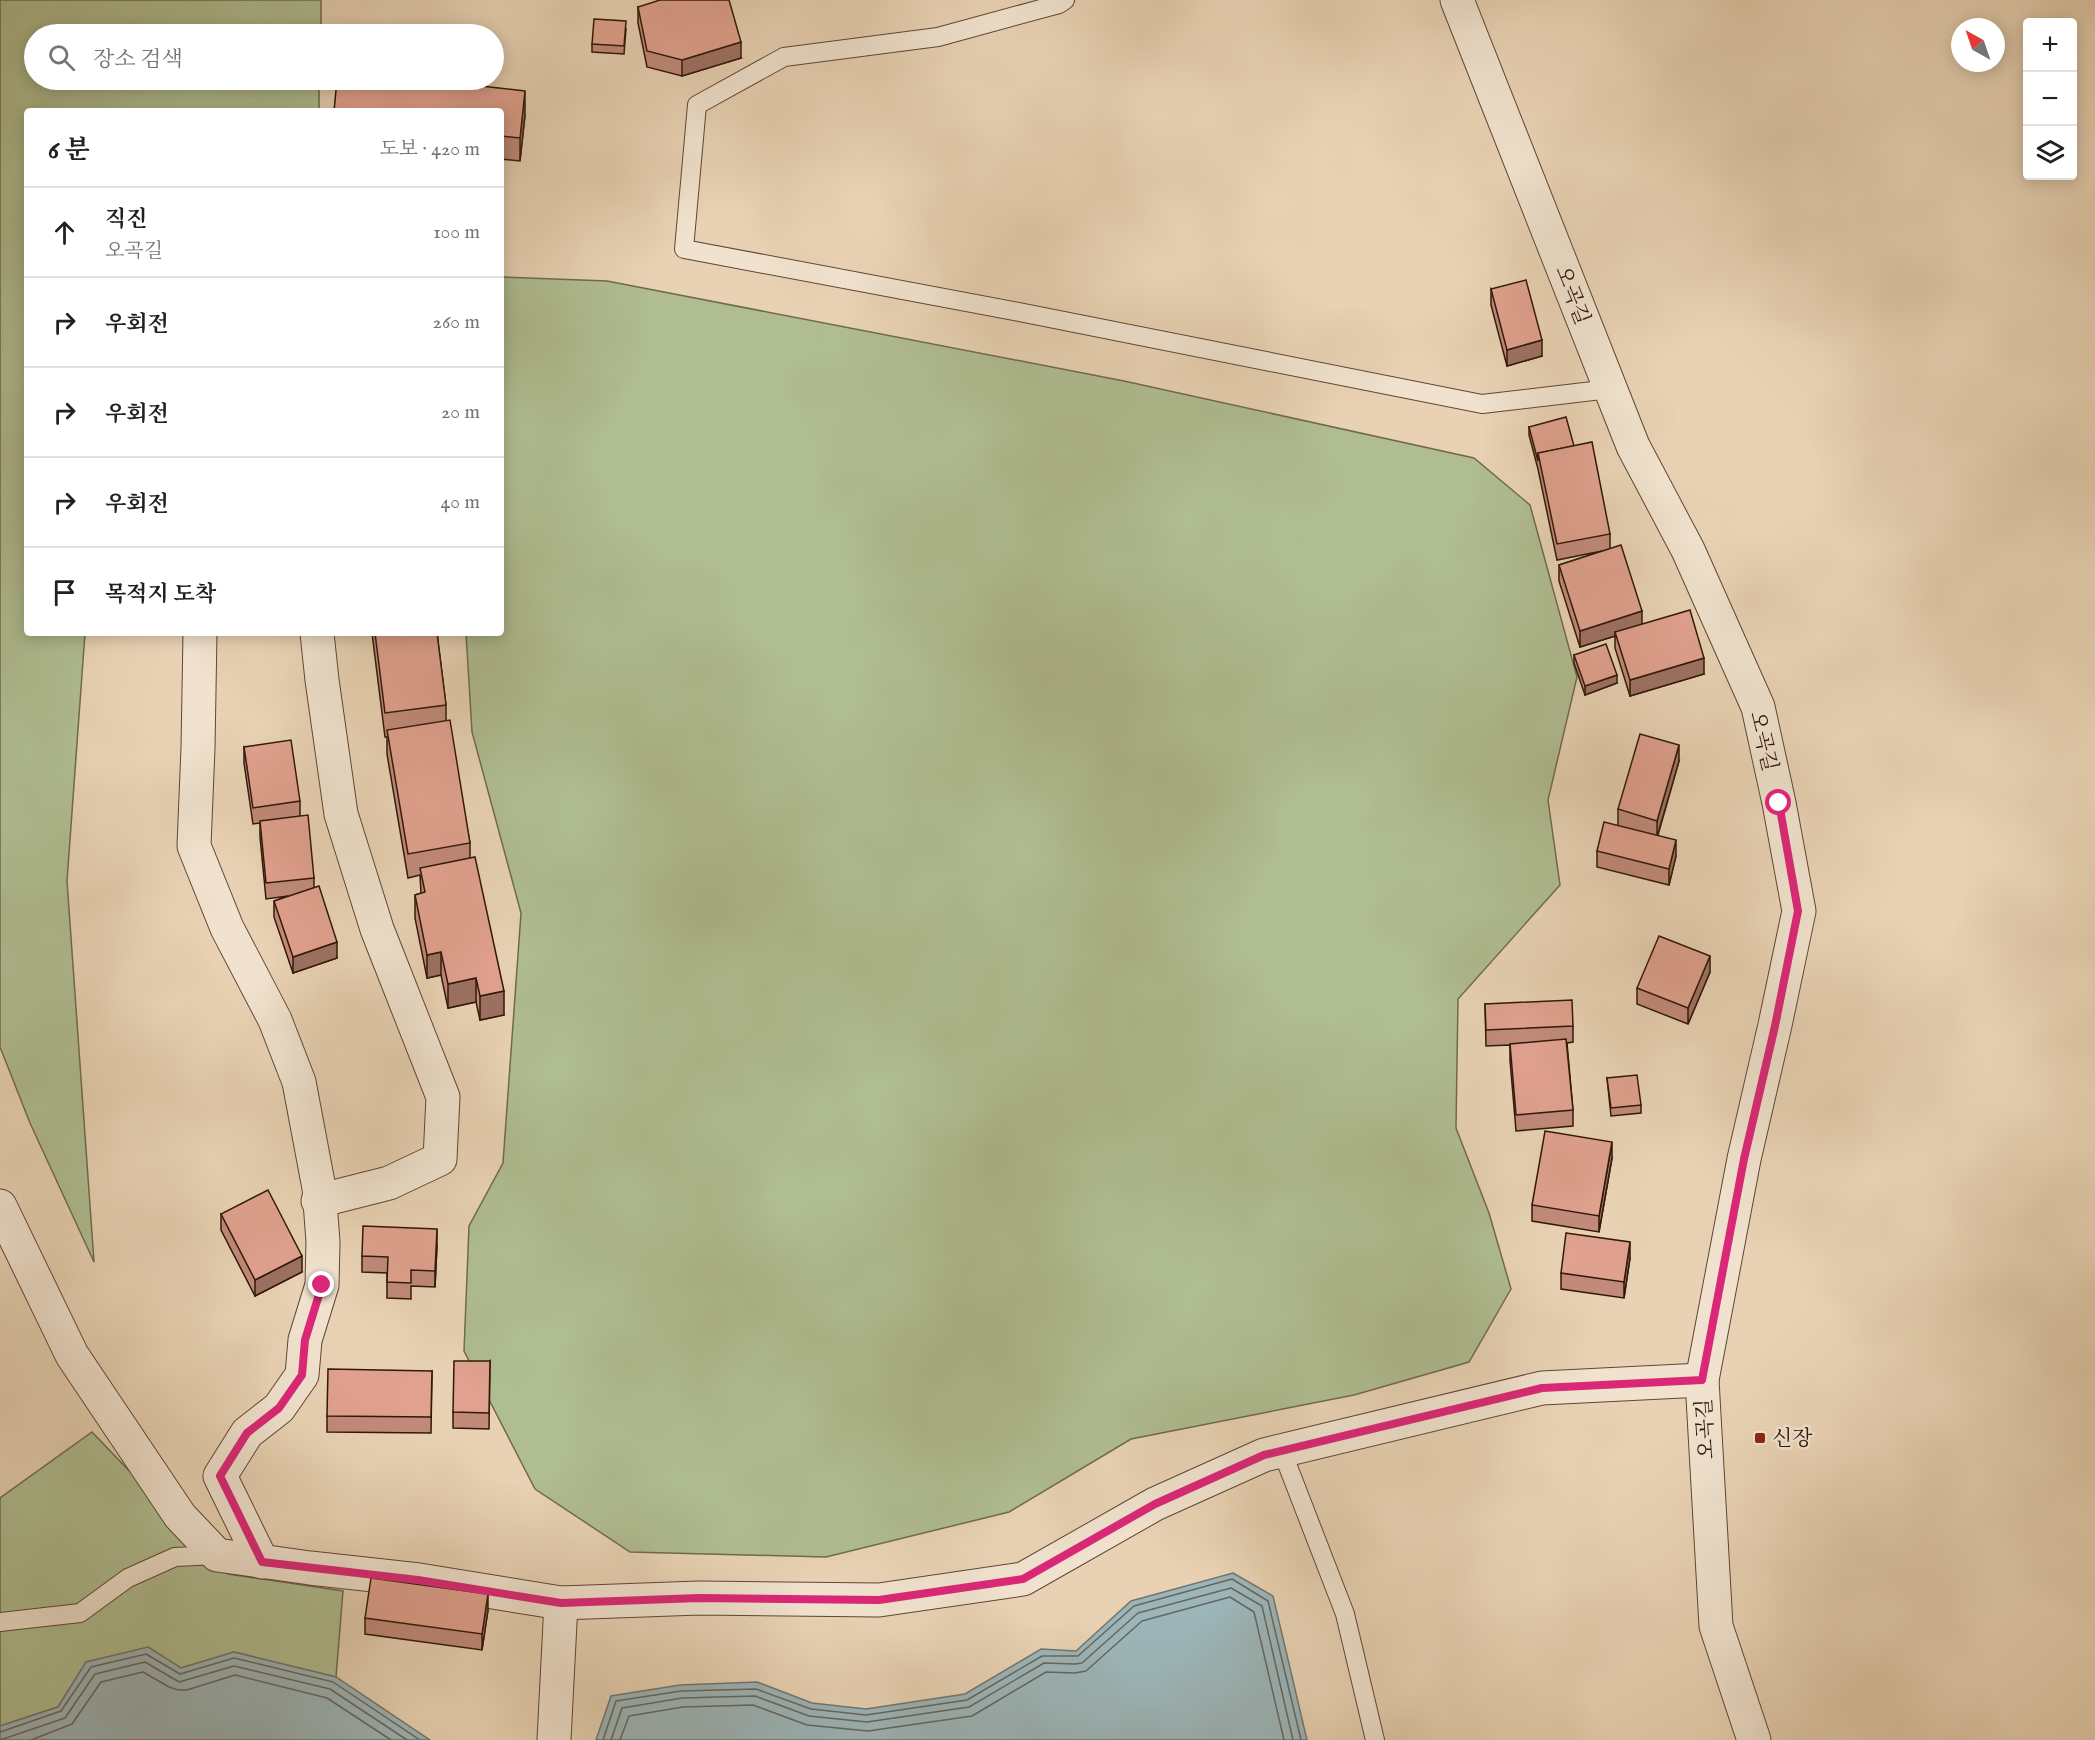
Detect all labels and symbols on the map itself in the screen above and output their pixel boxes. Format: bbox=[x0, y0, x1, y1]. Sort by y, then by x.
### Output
north arrow bbox=[1951, 18, 2005, 72]
street label: 오곡길 bbox=[1548, 262, 1595, 329]
street label: 오곡길 bbox=[1743, 709, 1783, 774]
route start bbox=[1765, 789, 1791, 815]
route end bbox=[308, 1271, 334, 1297]
street label: 오곡길 bbox=[1691, 1398, 1722, 1460]
place label: 신장 bbox=[1772, 1426, 1813, 1453]
marker: 신장 bbox=[1753, 1431, 1767, 1445]

